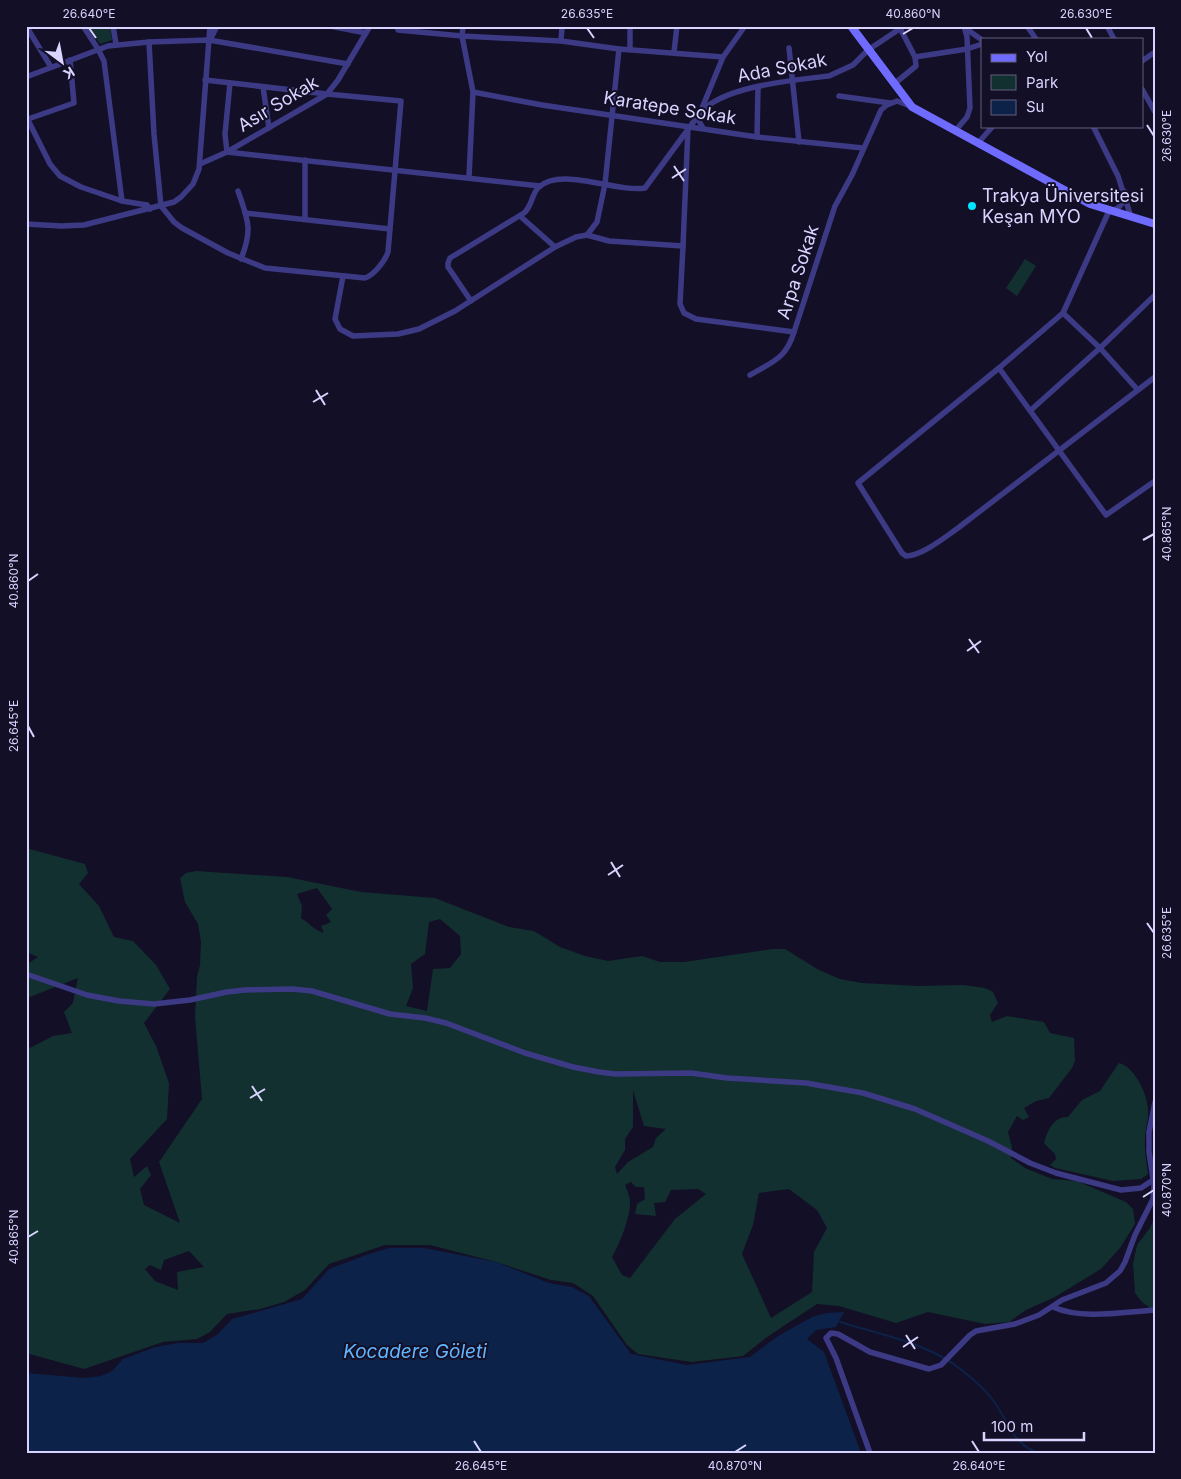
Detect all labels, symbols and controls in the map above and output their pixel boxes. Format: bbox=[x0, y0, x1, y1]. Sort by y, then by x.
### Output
text: 26.640°E bbox=[63, 6, 115, 21]
text: 26.635°E bbox=[561, 6, 613, 21]
text: 40.860°N bbox=[885, 6, 941, 21]
text: 26.630°E bbox=[1060, 6, 1112, 21]
north arrow bbox=[38, 38, 88, 88]
legend bbox=[981, 38, 1144, 128]
text: Yol bbox=[1026, 47, 1048, 66]
street label: Ada Sokak bbox=[735, 49, 829, 86]
text: K bbox=[60, 64, 78, 83]
street label: Asır Sokak bbox=[234, 71, 322, 136]
text: Park bbox=[1026, 73, 1059, 92]
street label: Karatepe Sokak bbox=[602, 87, 738, 128]
text: Su bbox=[1026, 97, 1045, 116]
text: 26.630°E bbox=[1159, 110, 1174, 162]
place label: Trakya Üniversitesi Keşan MYO bbox=[982, 184, 1144, 227]
marker: Trakya Üniversitesi Keşan MYO bbox=[966, 200, 978, 212]
street label: Arpa Sokak bbox=[772, 222, 823, 322]
text: 40.865°N bbox=[1159, 507, 1174, 561]
text: 40.860°N bbox=[6, 553, 21, 609]
text: 26.645°E bbox=[6, 700, 21, 752]
text: 26.635°E bbox=[1159, 907, 1174, 959]
text: 40.870°N bbox=[1159, 1163, 1174, 1217]
text: 40.865°N bbox=[6, 1210, 21, 1264]
water label: Kocadere Göleti bbox=[343, 1340, 487, 1363]
scale bar bbox=[984, 1409, 1084, 1441]
text: 100 m bbox=[991, 1417, 1033, 1436]
text: 26.645°E bbox=[455, 1458, 507, 1473]
text: 40.870°N bbox=[708, 1458, 762, 1473]
text: 26.640°E bbox=[953, 1458, 1005, 1473]

